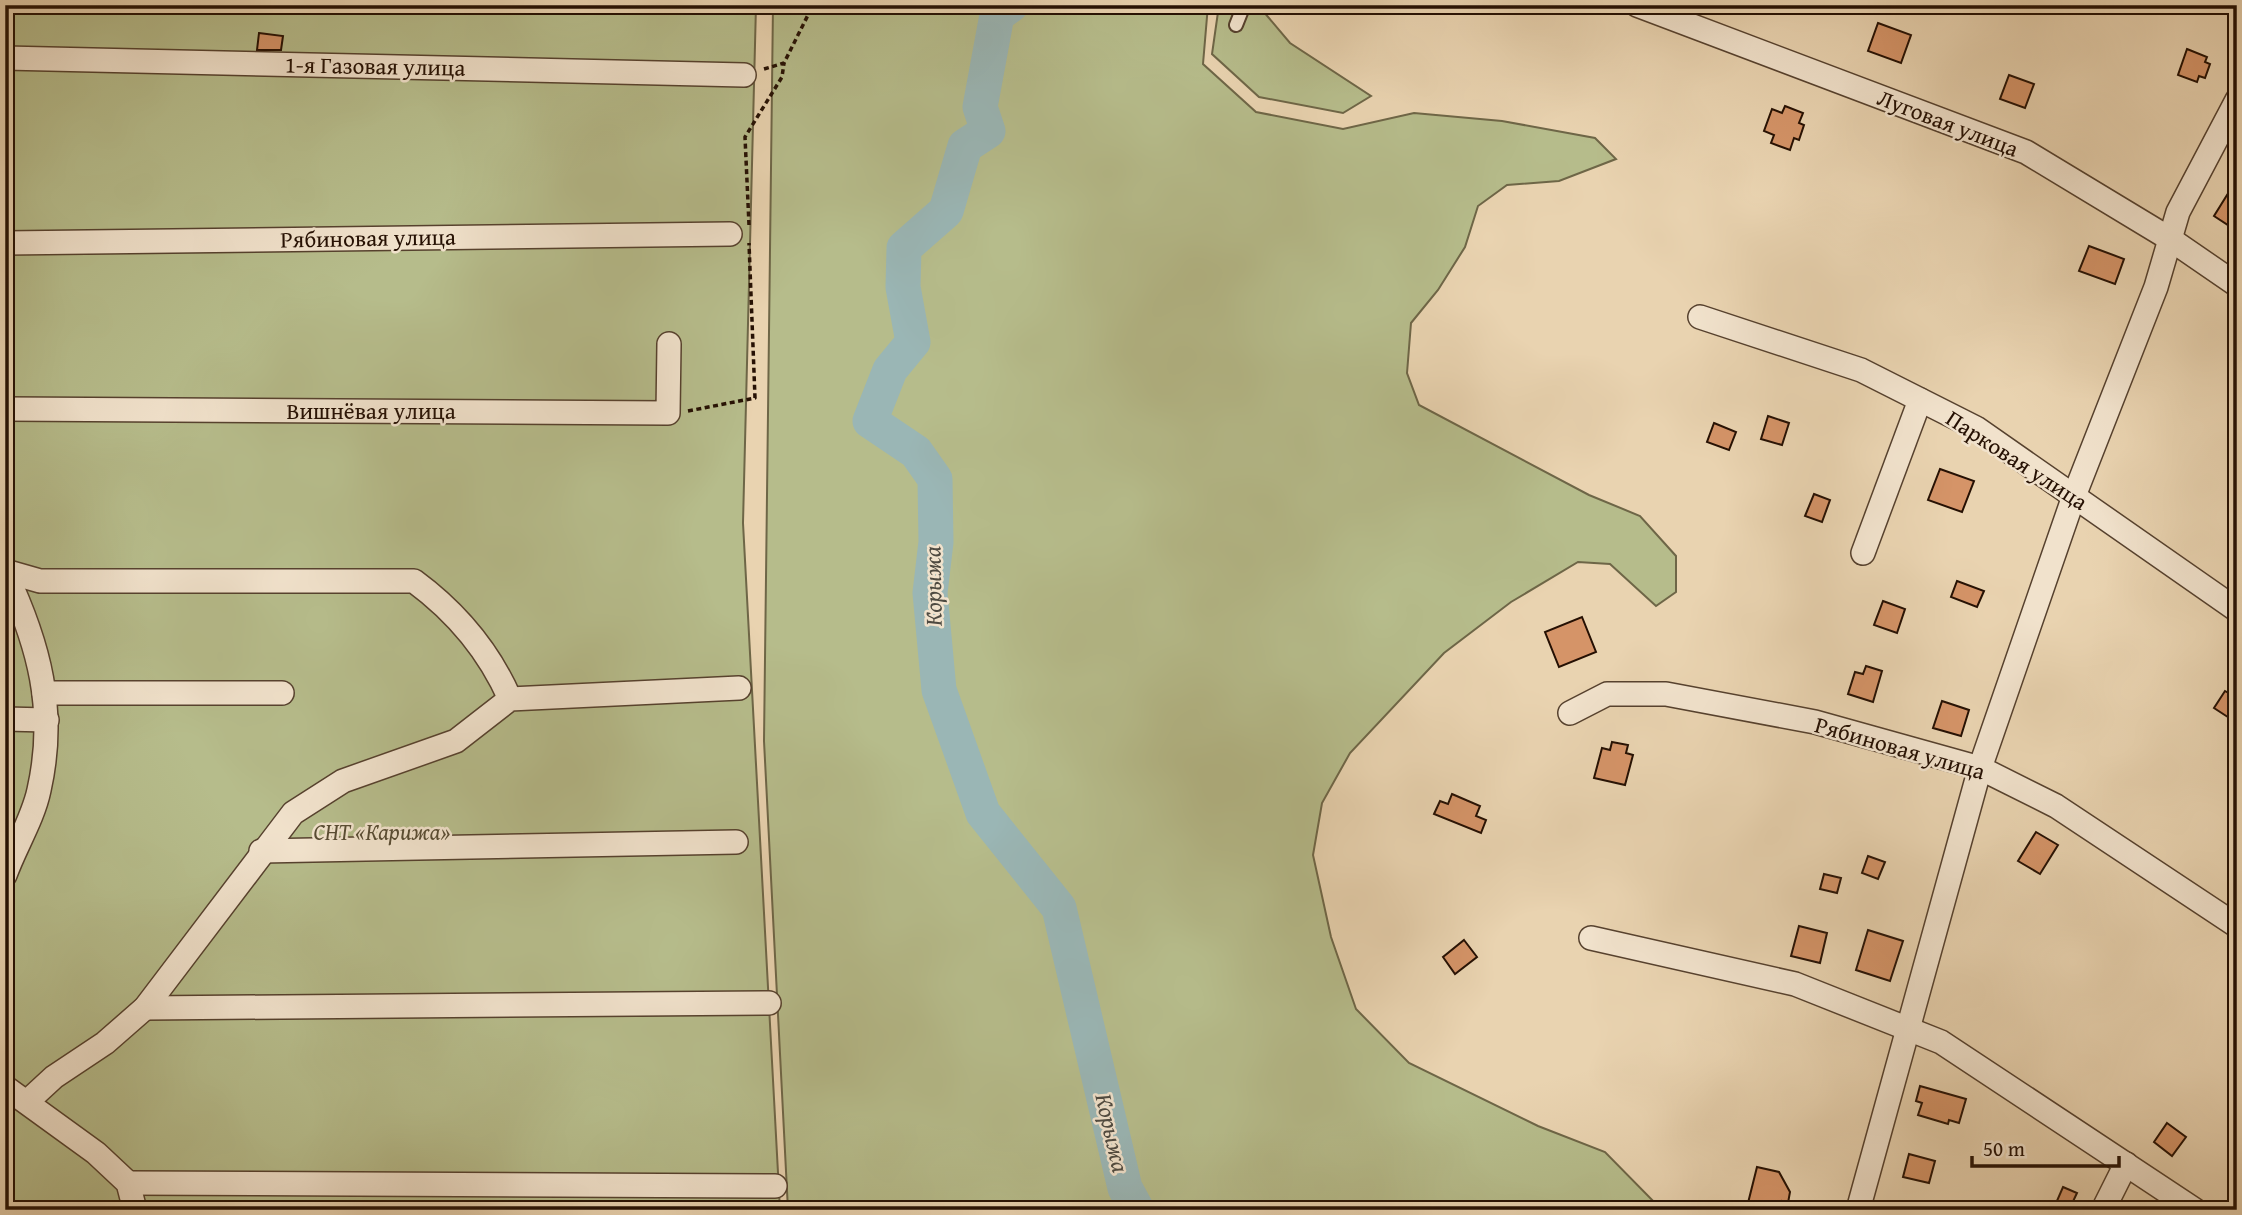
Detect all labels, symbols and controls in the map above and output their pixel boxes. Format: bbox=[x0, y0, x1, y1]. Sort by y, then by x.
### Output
street label: 1-я Газовая улица bbox=[285, 47, 466, 84]
street label: Луговая улица bbox=[1873, 80, 2024, 165]
street label: Рябиновая улица bbox=[280, 219, 456, 256]
street label: Вишнёвая улица bbox=[286, 394, 456, 427]
street label: Парковая улица bbox=[1940, 401, 2095, 518]
water label: Корыжа bbox=[914, 546, 951, 626]
street label: Рябиновая улица bbox=[1811, 707, 1989, 788]
park label: СНТ «Карижа» bbox=[313, 815, 451, 848]
water label: Корыжа bbox=[1086, 1090, 1139, 1176]
scale bar bbox=[1972, 1124, 2120, 1168]
text: 50 m bbox=[1983, 1133, 2025, 1164]

